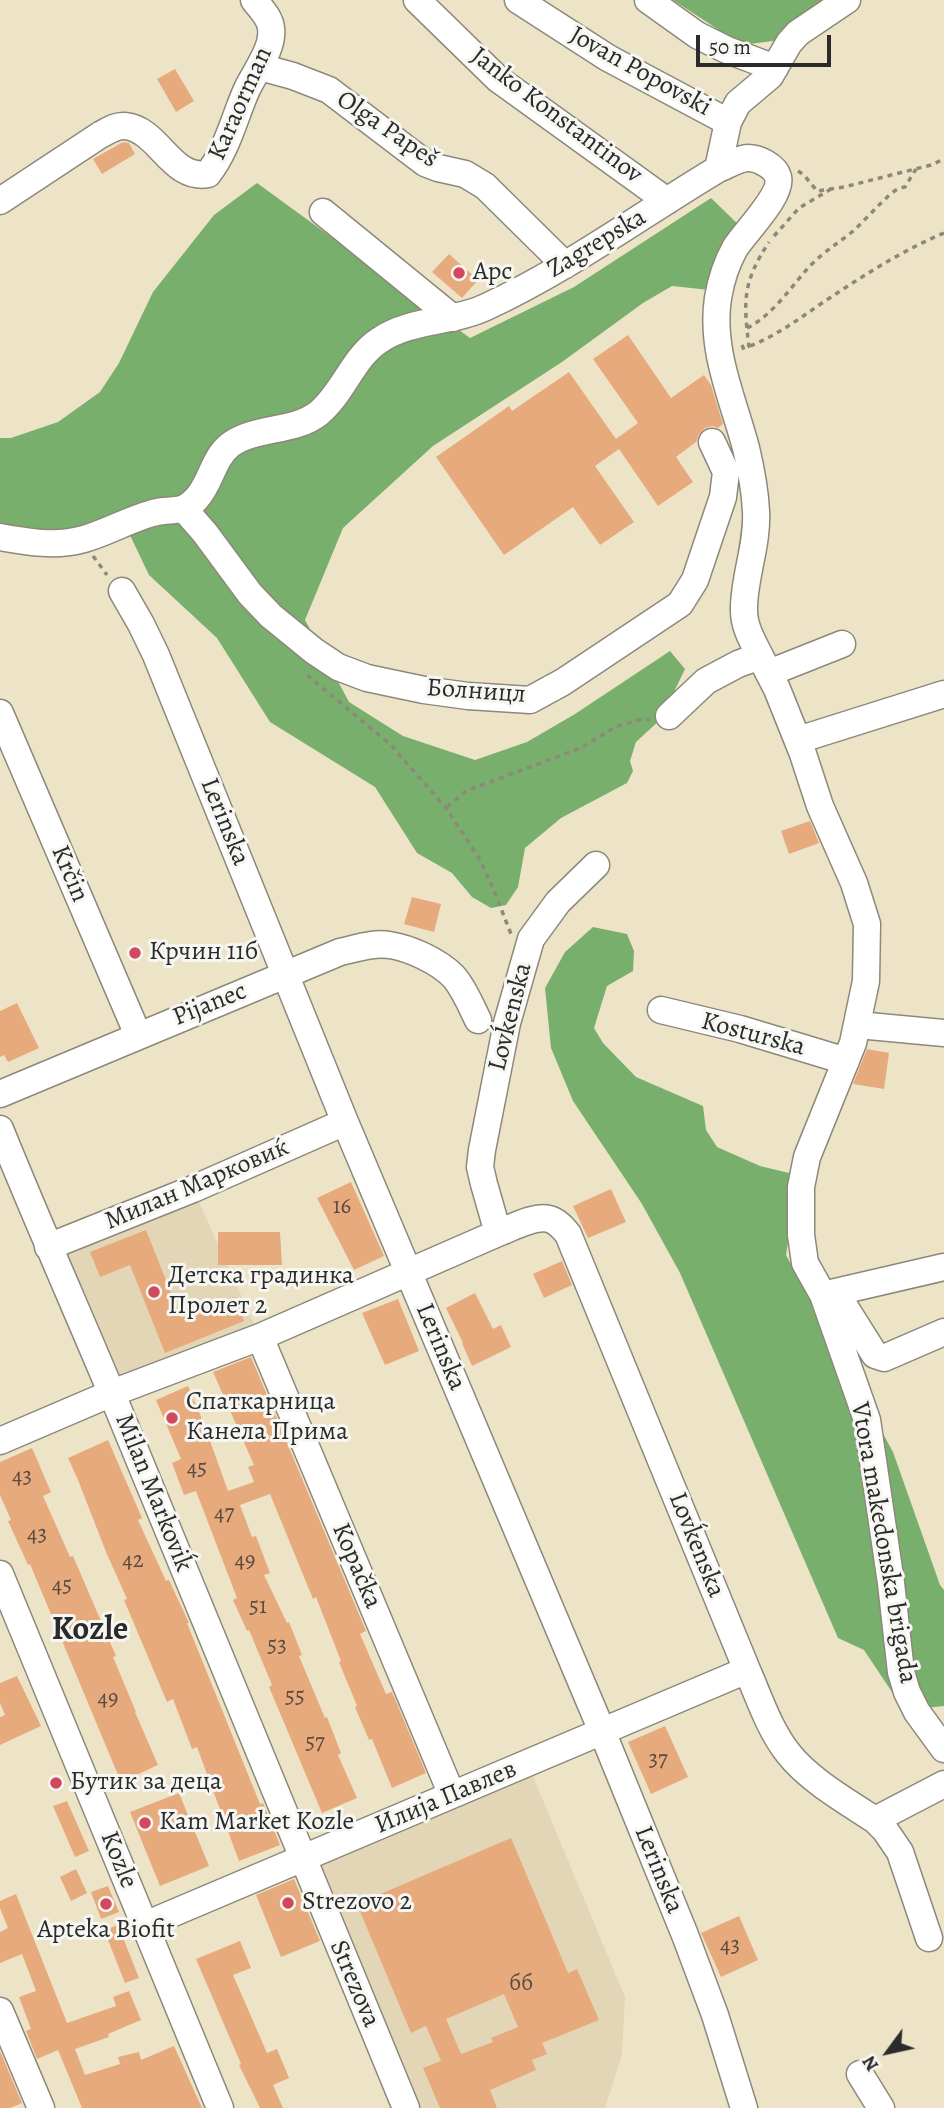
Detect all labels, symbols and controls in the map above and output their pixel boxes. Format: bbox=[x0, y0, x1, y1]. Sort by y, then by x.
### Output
street label: Jovan Popovski bbox=[564, 20, 716, 124]
scale bar bbox=[699, 21, 834, 65]
text: 50 m bbox=[709, 33, 751, 61]
street label: Janko Konstantinov bbox=[464, 41, 648, 191]
street label: Karaorman bbox=[202, 42, 280, 166]
street label: Olga Papeš bbox=[330, 85, 444, 175]
street label: Zagrepska bbox=[542, 202, 652, 286]
place label: Арс bbox=[473, 257, 513, 289]
marker: Арс bbox=[451, 265, 467, 281]
street label: Болницл bbox=[425, 673, 527, 711]
street label: Lerinska bbox=[192, 774, 256, 870]
street label: Krčin bbox=[43, 841, 95, 907]
place label: Крчин 11б bbox=[149, 937, 258, 969]
marker: Крчин 11б bbox=[127, 945, 143, 961]
street label: Lovḱenska bbox=[482, 960, 540, 1074]
street label: Pijanec bbox=[168, 976, 252, 1034]
street label: Kosturska bbox=[698, 1006, 808, 1064]
street label: Милан Марковиќ bbox=[100, 1132, 294, 1238]
house number: 16 bbox=[333, 1193, 351, 1221]
place label: Детска градинка Пролет 2 bbox=[168, 1261, 354, 1322]
marker: Детска градинка Пролет 2 bbox=[146, 1284, 162, 1300]
street label: Lerinska bbox=[408, 1299, 472, 1395]
place label: Спаткарница Канела Прима bbox=[186, 1387, 348, 1448]
street label: Vtora makedonska brigada bbox=[843, 1400, 923, 1686]
street label: Milan Markoviḱ bbox=[107, 1409, 199, 1577]
marker: Спаткарница Канела Прима bbox=[164, 1410, 180, 1426]
house number: 45 bbox=[187, 1455, 207, 1483]
house number: 43 bbox=[12, 1463, 32, 1491]
street label: Lovḱenska bbox=[661, 1488, 731, 1602]
house number: 47 bbox=[214, 1500, 234, 1528]
street label: Kopačka bbox=[324, 1519, 388, 1613]
house number: 43 bbox=[27, 1521, 47, 1549]
house number: 42 bbox=[122, 1547, 144, 1575]
house number: 49 bbox=[235, 1547, 255, 1575]
house number: 45 bbox=[52, 1572, 72, 1600]
house number: 51 bbox=[249, 1593, 267, 1621]
district label: Kozle bbox=[52, 1611, 128, 1651]
house number: 53 bbox=[267, 1632, 287, 1660]
house number: 55 bbox=[285, 1683, 305, 1711]
house number: 49 bbox=[98, 1685, 118, 1713]
house number: 57 bbox=[305, 1729, 325, 1757]
house number: 37 bbox=[648, 1746, 668, 1774]
street label: Илија Павлев bbox=[371, 1754, 521, 1842]
place label: Бутик за деца bbox=[70, 1767, 222, 1799]
marker: Бутик за деца bbox=[48, 1775, 64, 1791]
place label: Kam Market Kozle bbox=[159, 1807, 354, 1839]
marker: Kam Market Kozle bbox=[137, 1815, 153, 1831]
street label: Lerinska bbox=[626, 1822, 690, 1918]
street label: Kozle bbox=[93, 1827, 143, 1893]
place label: Strezovo 2 bbox=[302, 1887, 412, 1919]
marker: Strezovo 2 bbox=[280, 1895, 296, 1911]
marker: Apteka Biofit bbox=[98, 1896, 114, 1912]
place label: Apteka Biofit bbox=[37, 1915, 175, 1947]
house number: 43 bbox=[720, 1932, 740, 1960]
street label: Strezova bbox=[322, 1936, 386, 2032]
house number: бб bbox=[509, 1970, 533, 1998]
north arrow bbox=[853, 2017, 923, 2087]
text: N bbox=[856, 2051, 885, 2076]

